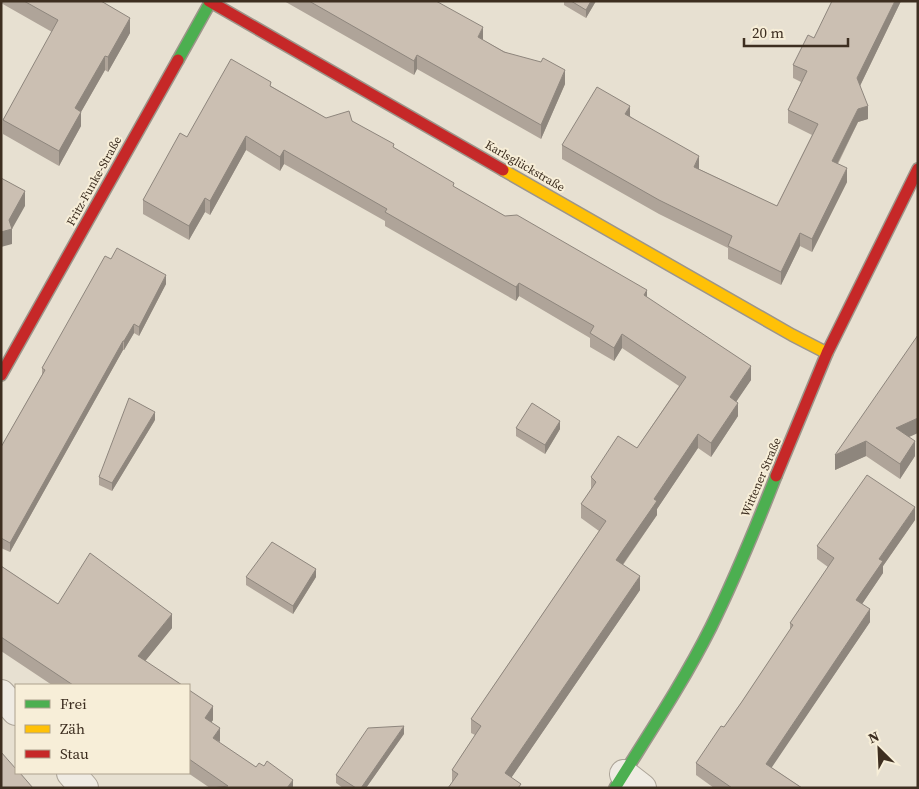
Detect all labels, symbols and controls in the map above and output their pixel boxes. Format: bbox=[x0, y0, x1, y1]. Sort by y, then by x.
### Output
scale bar bbox=[744, 15, 848, 47]
text: 20 m bbox=[752, 22, 784, 43]
street label: Fritz-Funke-Straße bbox=[63, 133, 125, 229]
street label: Karlsglückstraße bbox=[482, 137, 568, 195]
street label: Wittener Straße bbox=[737, 435, 785, 519]
legend bbox=[15, 684, 190, 774]
text: Frei bbox=[60, 693, 87, 714]
text: Zäh bbox=[60, 718, 85, 739]
north arrow bbox=[854, 724, 904, 774]
text: N bbox=[865, 726, 882, 748]
text: Stau bbox=[60, 743, 89, 764]

